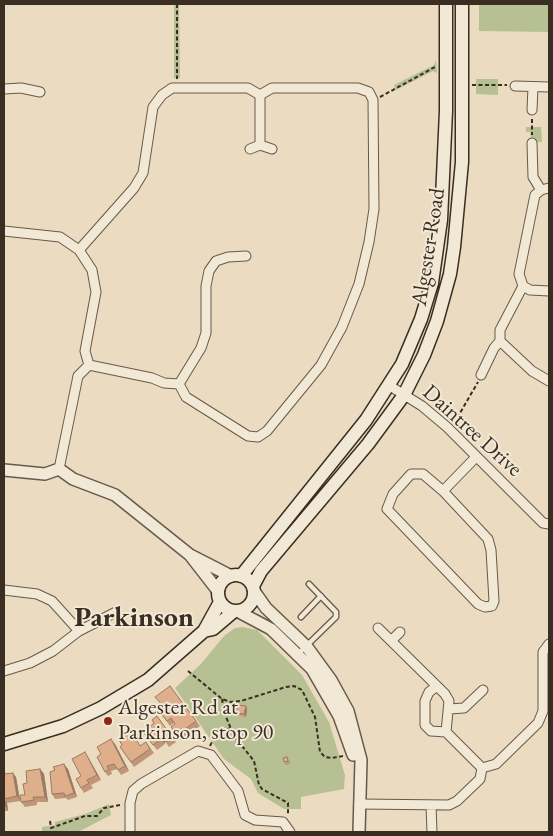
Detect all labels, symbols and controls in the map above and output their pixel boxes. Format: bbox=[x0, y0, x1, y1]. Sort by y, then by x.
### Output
street label: Algester Road bbox=[407, 186, 451, 308]
street label: Daintree Drive bbox=[417, 379, 527, 483]
district label: Parkinson bbox=[74, 601, 194, 635]
place label: Algester Rd at Parkinson, stop 90 bbox=[118, 695, 273, 746]
marker: Algester Rd at Parkinson, stop 90 bbox=[102, 715, 114, 727]

